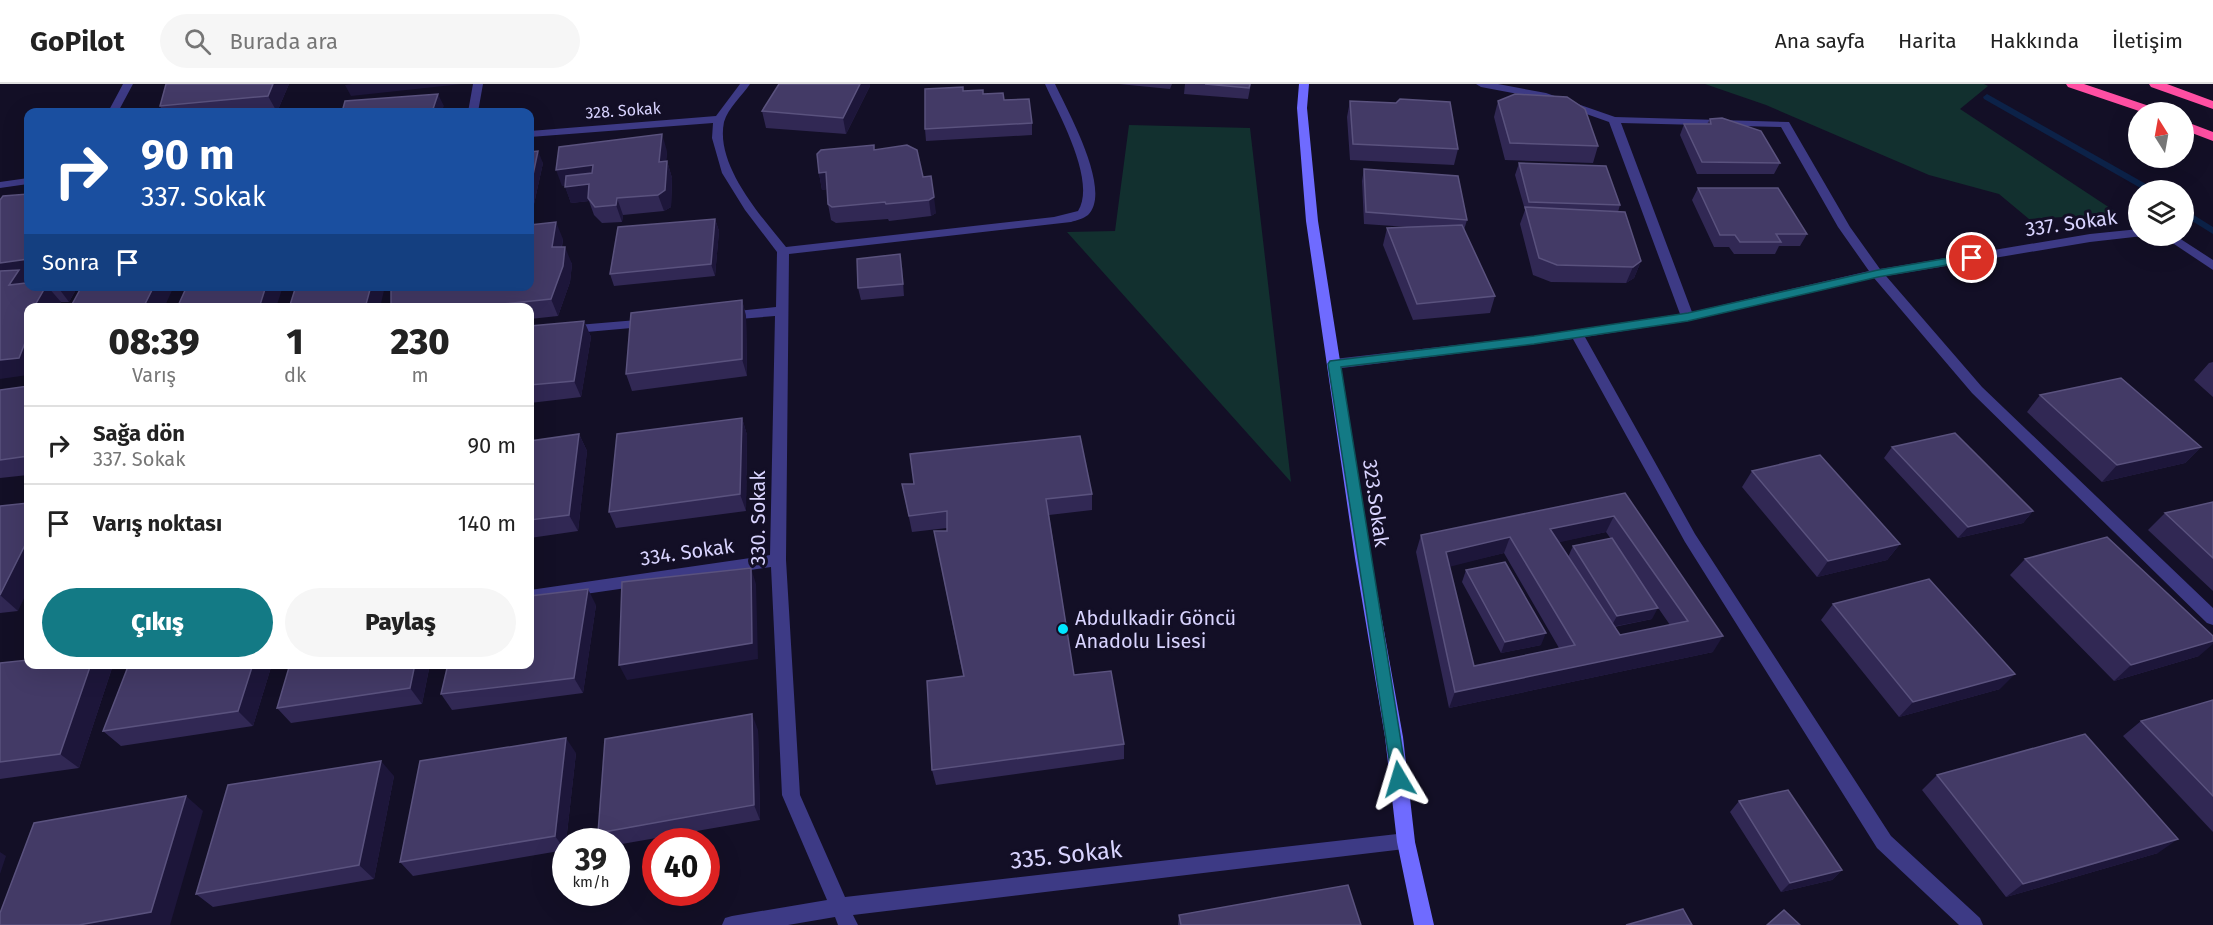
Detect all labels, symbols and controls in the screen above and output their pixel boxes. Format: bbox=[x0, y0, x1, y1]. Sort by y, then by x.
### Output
search box bbox=[160, 14, 580, 68]
text: GoPilot bbox=[30, 25, 124, 58]
icon: search bbox=[181, 25, 214, 58]
text: Burada ara bbox=[229, 28, 338, 55]
text: Ana sayfa bbox=[1775, 28, 1865, 54]
text: Harita bbox=[1898, 28, 1957, 54]
text: Hakkında bbox=[1990, 28, 2079, 54]
text: İletişim bbox=[2112, 28, 2183, 54]
street label: 328. Sokak bbox=[585, 98, 662, 123]
north arrow bbox=[2128, 102, 2194, 168]
map controls bbox=[2128, 102, 2194, 246]
text: 90 m bbox=[141, 130, 235, 180]
icon: right bbox=[42, 132, 120, 210]
button: layers bbox=[2128, 180, 2194, 246]
text: 337. Sokak bbox=[141, 181, 266, 213]
street label: 337. Sokak bbox=[2024, 205, 2119, 241]
pin bbox=[1946, 232, 1997, 283]
icon: arrive bbox=[1955, 241, 1988, 274]
icon: arrive bbox=[111, 246, 144, 279]
text: Sonra bbox=[42, 249, 99, 276]
text: 08:39 bbox=[108, 320, 199, 364]
text: 1 bbox=[287, 320, 304, 364]
text: 230 bbox=[391, 320, 450, 364]
text: Varış bbox=[132, 363, 176, 387]
text: dk bbox=[284, 363, 306, 387]
text: m bbox=[411, 363, 429, 387]
text: Sağa dön bbox=[93, 420, 185, 447]
icon: right bbox=[42, 429, 75, 462]
text: 90 m bbox=[467, 432, 516, 459]
text: 337. Sokak bbox=[93, 447, 185, 471]
street label: 323.Sokak bbox=[1358, 458, 1394, 549]
street label: 330. Sokak bbox=[746, 470, 770, 565]
icon: arrive bbox=[42, 507, 75, 540]
text: Varış noktası bbox=[93, 510, 222, 537]
text: 140 m bbox=[458, 510, 516, 537]
street label: 334. Sokak bbox=[639, 533, 736, 570]
button: Çıkış bbox=[42, 588, 273, 657]
button: Paylaş bbox=[285, 588, 516, 657]
place label: Abdulkadir Göncü Anadolu Lisesi bbox=[1075, 606, 1236, 653]
marker: Abdulkadir Göncü Anadolu Lisesi bbox=[1056, 622, 1070, 636]
position arrow bbox=[1367, 747, 1431, 811]
speed limit sign: 40 bbox=[642, 828, 720, 906]
street label: 335. Sokak bbox=[1009, 835, 1124, 875]
text: 39 bbox=[575, 842, 607, 878]
text: km/h bbox=[572, 873, 610, 891]

